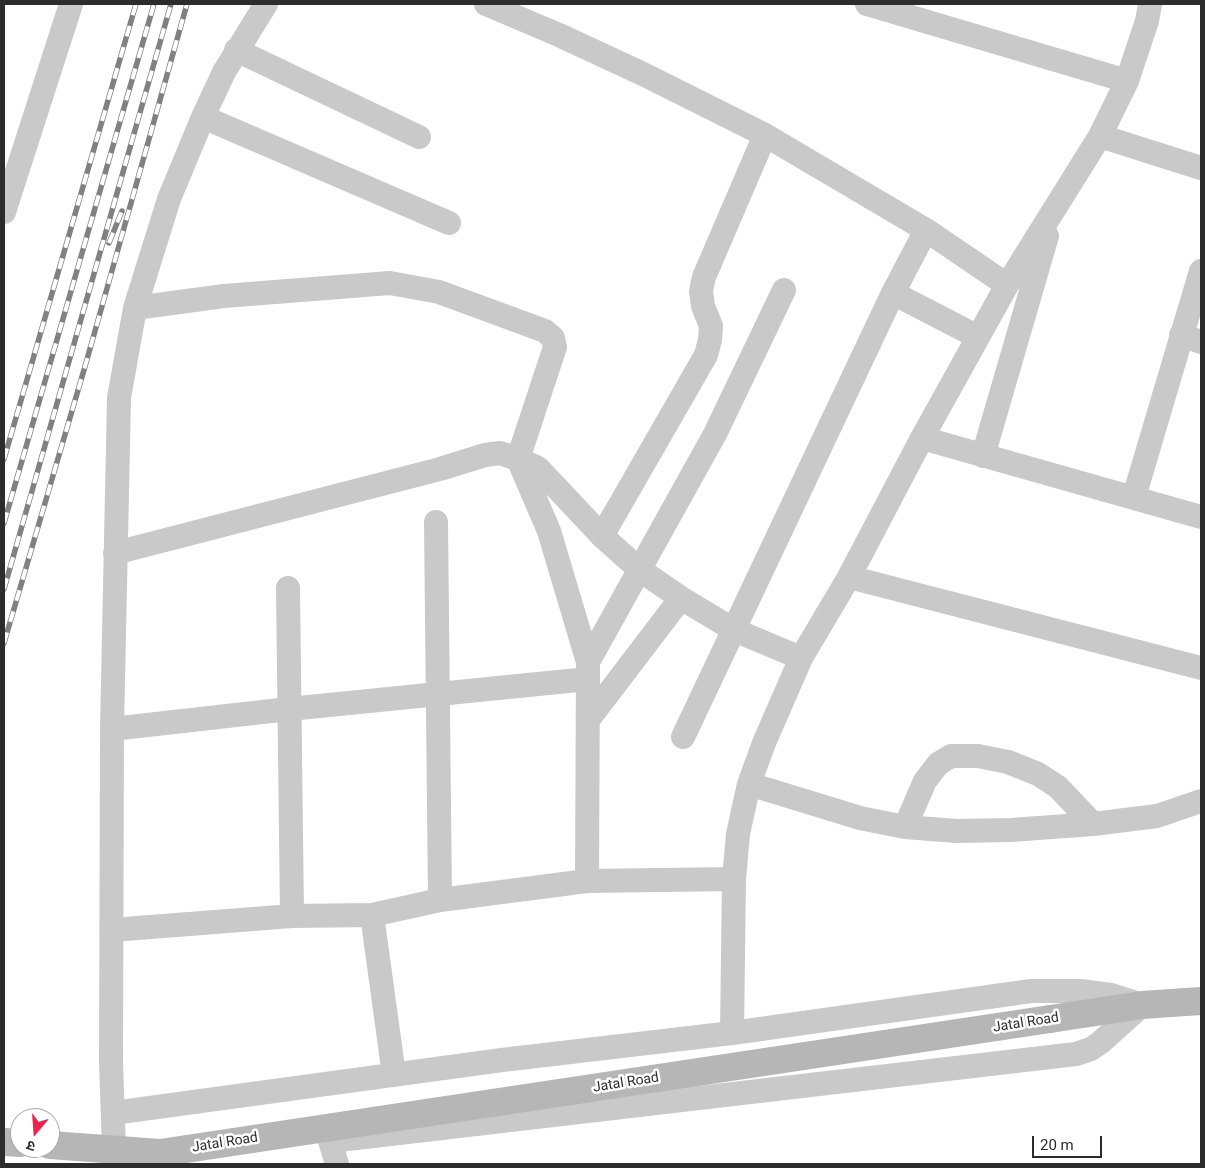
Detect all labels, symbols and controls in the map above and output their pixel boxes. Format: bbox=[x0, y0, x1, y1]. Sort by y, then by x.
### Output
street label: Jatal Road bbox=[992, 1009, 1060, 1037]
street label: Jatal Road bbox=[592, 1069, 660, 1097]
north arrow bbox=[10, 1108, 60, 1158]
scale bar bbox=[1035, 1126, 1105, 1158]
street label: Jatal Road bbox=[191, 1129, 259, 1157]
text: 20 m bbox=[1040, 1136, 1074, 1154]
text: उ bbox=[24, 1137, 37, 1155]

